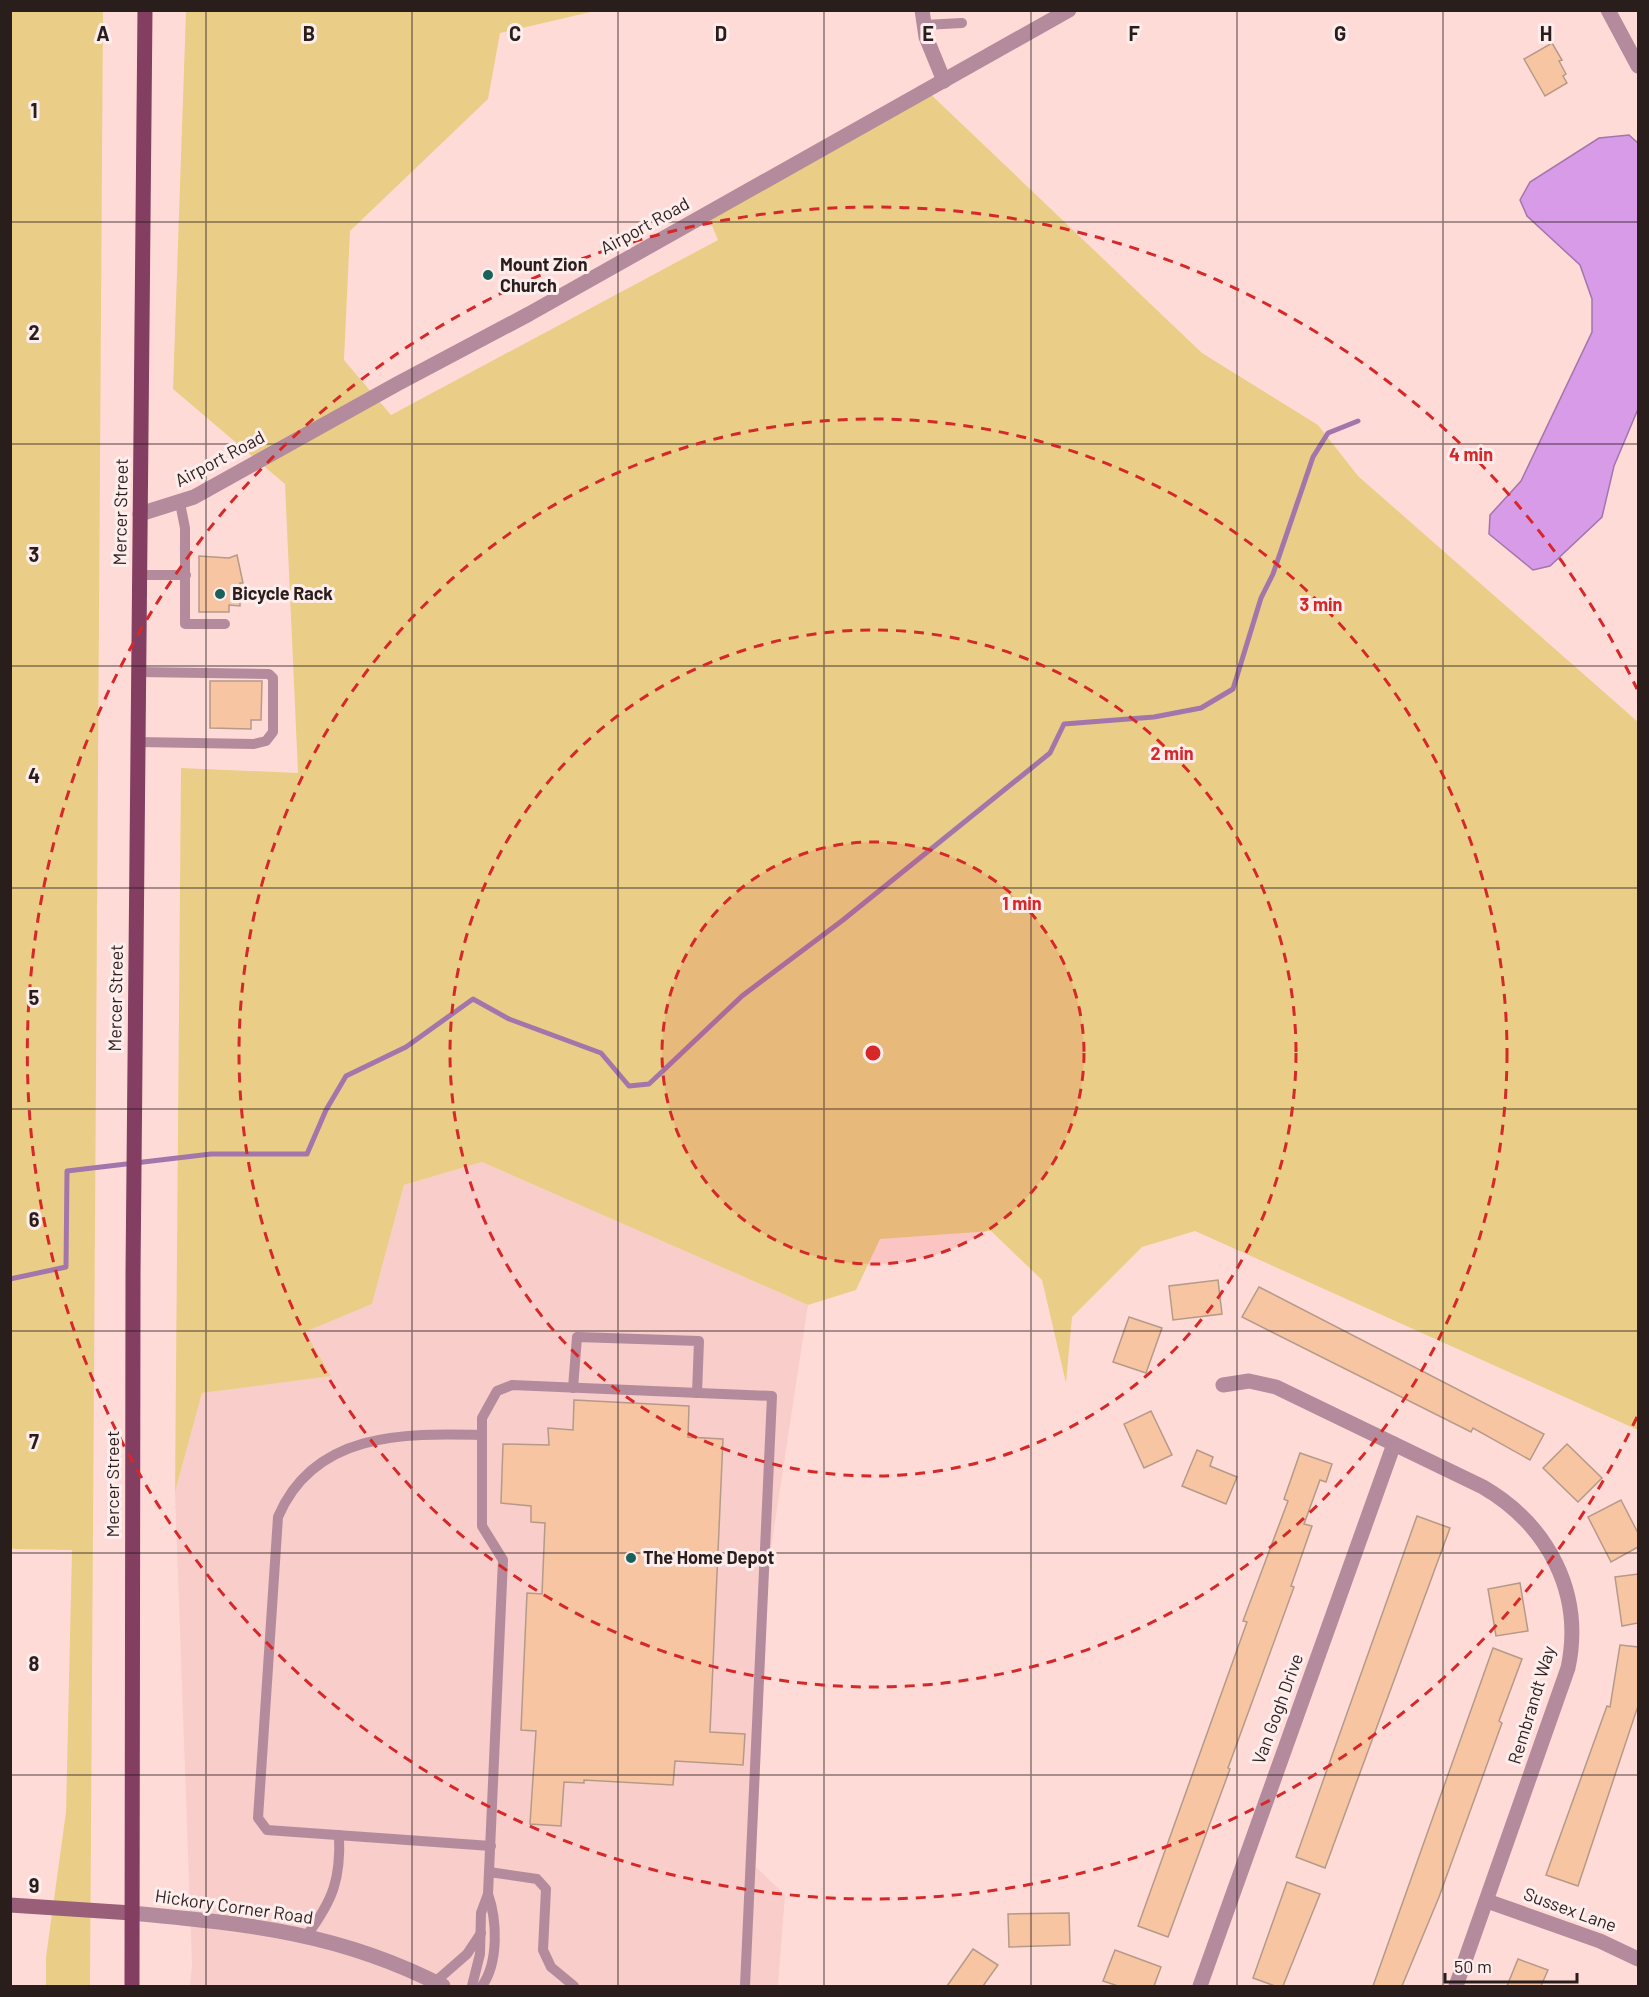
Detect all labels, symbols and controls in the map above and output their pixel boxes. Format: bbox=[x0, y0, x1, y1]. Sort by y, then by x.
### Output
text: A bbox=[96, 21, 110, 45]
text: B bbox=[303, 21, 315, 45]
text: C bbox=[509, 21, 521, 45]
text: D bbox=[715, 21, 727, 45]
text: E bbox=[922, 21, 934, 45]
text: F bbox=[1128, 21, 1140, 45]
text: G bbox=[1334, 21, 1346, 45]
text: H bbox=[1540, 21, 1552, 45]
text: 1 bbox=[30, 98, 38, 122]
street label: Airport Road bbox=[596, 192, 693, 259]
place label: Mount Zion Church bbox=[500, 253, 587, 296]
marker: Mount Zion Church bbox=[481, 268, 495, 282]
text: 2 bbox=[28, 320, 40, 344]
street label: Airport Road bbox=[171, 425, 268, 491]
text: 4 min bbox=[1449, 443, 1493, 465]
street label: Mercer Street bbox=[108, 458, 132, 566]
text: 3 bbox=[29, 542, 39, 566]
place label: Bicycle Rack bbox=[232, 582, 333, 604]
marker: Bicycle Rack bbox=[213, 587, 227, 601]
text: 3 min bbox=[1300, 593, 1342, 615]
text: 2 min bbox=[1150, 742, 1194, 764]
text: 4 bbox=[28, 763, 40, 787]
text: 1 min bbox=[1002, 892, 1042, 914]
street label: Mercer Street bbox=[103, 944, 127, 1052]
text: 5 bbox=[29, 985, 40, 1009]
centre of rings bbox=[863, 1043, 883, 1063]
text: 6 bbox=[29, 1207, 40, 1231]
text: 7 bbox=[29, 1429, 39, 1453]
street label: Mercer Street bbox=[101, 1430, 123, 1538]
place label: The Home Depot bbox=[643, 1546, 774, 1568]
marker: The Home Depot bbox=[624, 1551, 638, 1565]
street label: Rembrandt Way bbox=[1503, 1643, 1560, 1767]
street label: Van Gogh Drive bbox=[1247, 1650, 1307, 1767]
text: 8 bbox=[29, 1651, 40, 1675]
text: 9 bbox=[29, 1873, 39, 1897]
street label: Sussex Lane bbox=[1521, 1882, 1620, 1936]
street label: Hickory Corner Road bbox=[154, 1884, 315, 1928]
scale bar bbox=[1445, 1946, 1577, 1984]
text: 50 m bbox=[1454, 1955, 1492, 1977]

